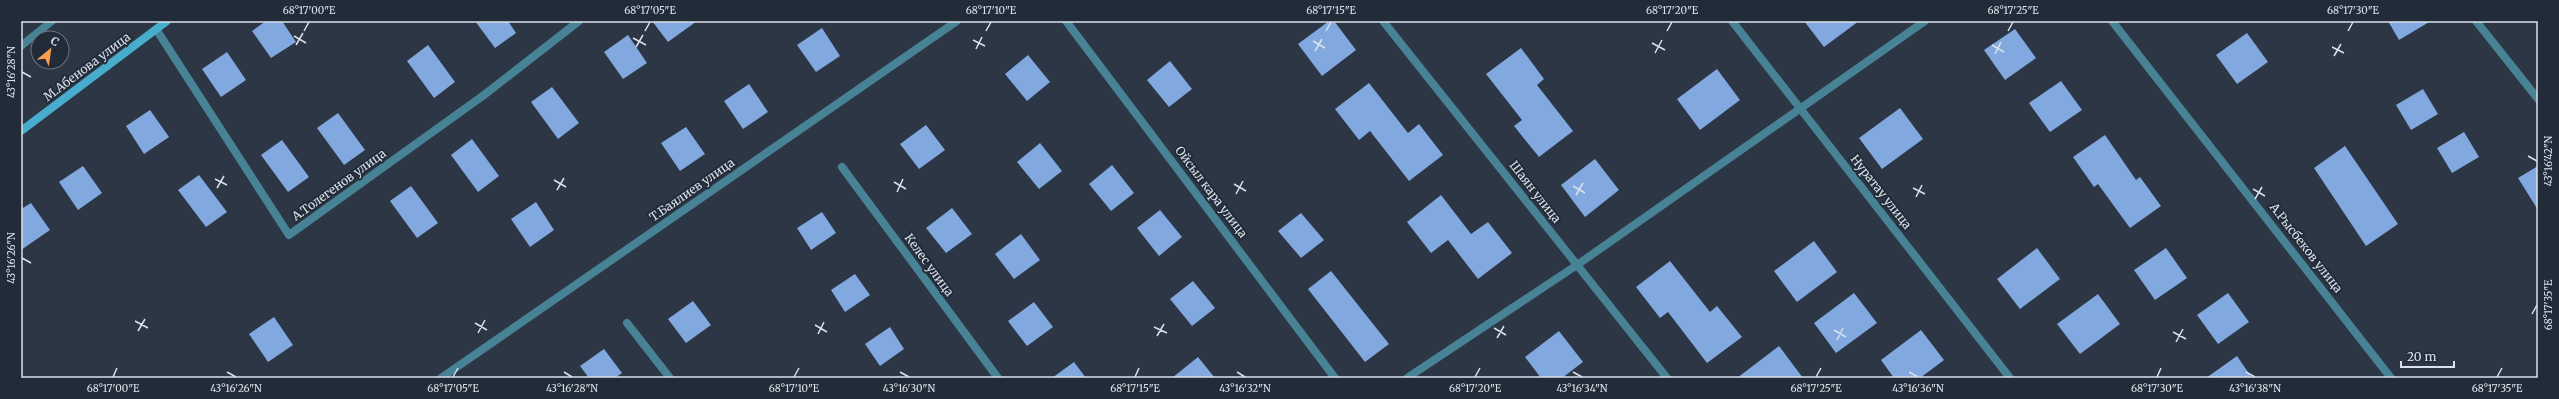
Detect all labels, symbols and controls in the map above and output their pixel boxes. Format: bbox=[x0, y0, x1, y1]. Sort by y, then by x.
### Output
text: 68°17'00"E bbox=[283, 4, 336, 17]
text: 68°17'05"E bbox=[624, 4, 676, 17]
text: 68°17'10"E bbox=[966, 4, 1017, 17]
text: 68°17'15"E bbox=[1306, 4, 1356, 17]
text: 68°17'20"E bbox=[1646, 4, 1699, 17]
text: 68°17'25"E bbox=[1987, 4, 2039, 17]
text: 68°17'30"E bbox=[2327, 4, 2380, 17]
street label: М.Абенова улица bbox=[40, 29, 134, 104]
north arrow bbox=[30, 30, 70, 70]
text: С bbox=[48, 33, 61, 49]
text: 43°16'28"N bbox=[5, 46, 18, 98]
text: 43°16'42"N bbox=[2542, 135, 2555, 186]
street label: Ойсыл кара улица bbox=[1172, 143, 1251, 241]
street label: А.Толегенов улица bbox=[288, 145, 389, 224]
street label: Нуратау улица bbox=[1848, 152, 1915, 232]
street label: Т.Баялиев улица bbox=[646, 154, 738, 225]
street label: Шаян улица bbox=[1506, 158, 1565, 226]
street label: А.Рысбеков улица bbox=[2266, 199, 2346, 296]
street label: Келес улица bbox=[902, 230, 957, 299]
text: 43°16'26"N bbox=[5, 232, 18, 284]
text: 68°17'35"E bbox=[2542, 279, 2555, 330]
scale bar bbox=[2401, 343, 2454, 369]
text: 20 m bbox=[2407, 349, 2436, 364]
text: 68°17'00"E bbox=[87, 382, 140, 395]
text: 43°16'26"N bbox=[210, 382, 262, 395]
text: 68°17'05"E bbox=[427, 382, 479, 395]
text: 43°16'28"N bbox=[546, 382, 598, 395]
text: 68°17'10"E bbox=[769, 382, 820, 395]
text: 43°16'30"N bbox=[883, 382, 935, 395]
text: 68°17'15"E bbox=[1110, 382, 1160, 395]
text: 43°16'32"N bbox=[1219, 382, 1271, 395]
text: 68°17'20"E bbox=[1449, 382, 1502, 395]
text: 43°16'34"N bbox=[1556, 382, 1608, 395]
text: 68°17'25"E bbox=[1790, 382, 1842, 395]
text: 43°16'36"N bbox=[1892, 382, 1944, 395]
text: 68°17'30"E bbox=[2131, 382, 2184, 395]
text: 43°16'38"N bbox=[2229, 382, 2281, 395]
text: 68°17'35"E bbox=[2472, 382, 2523, 395]

